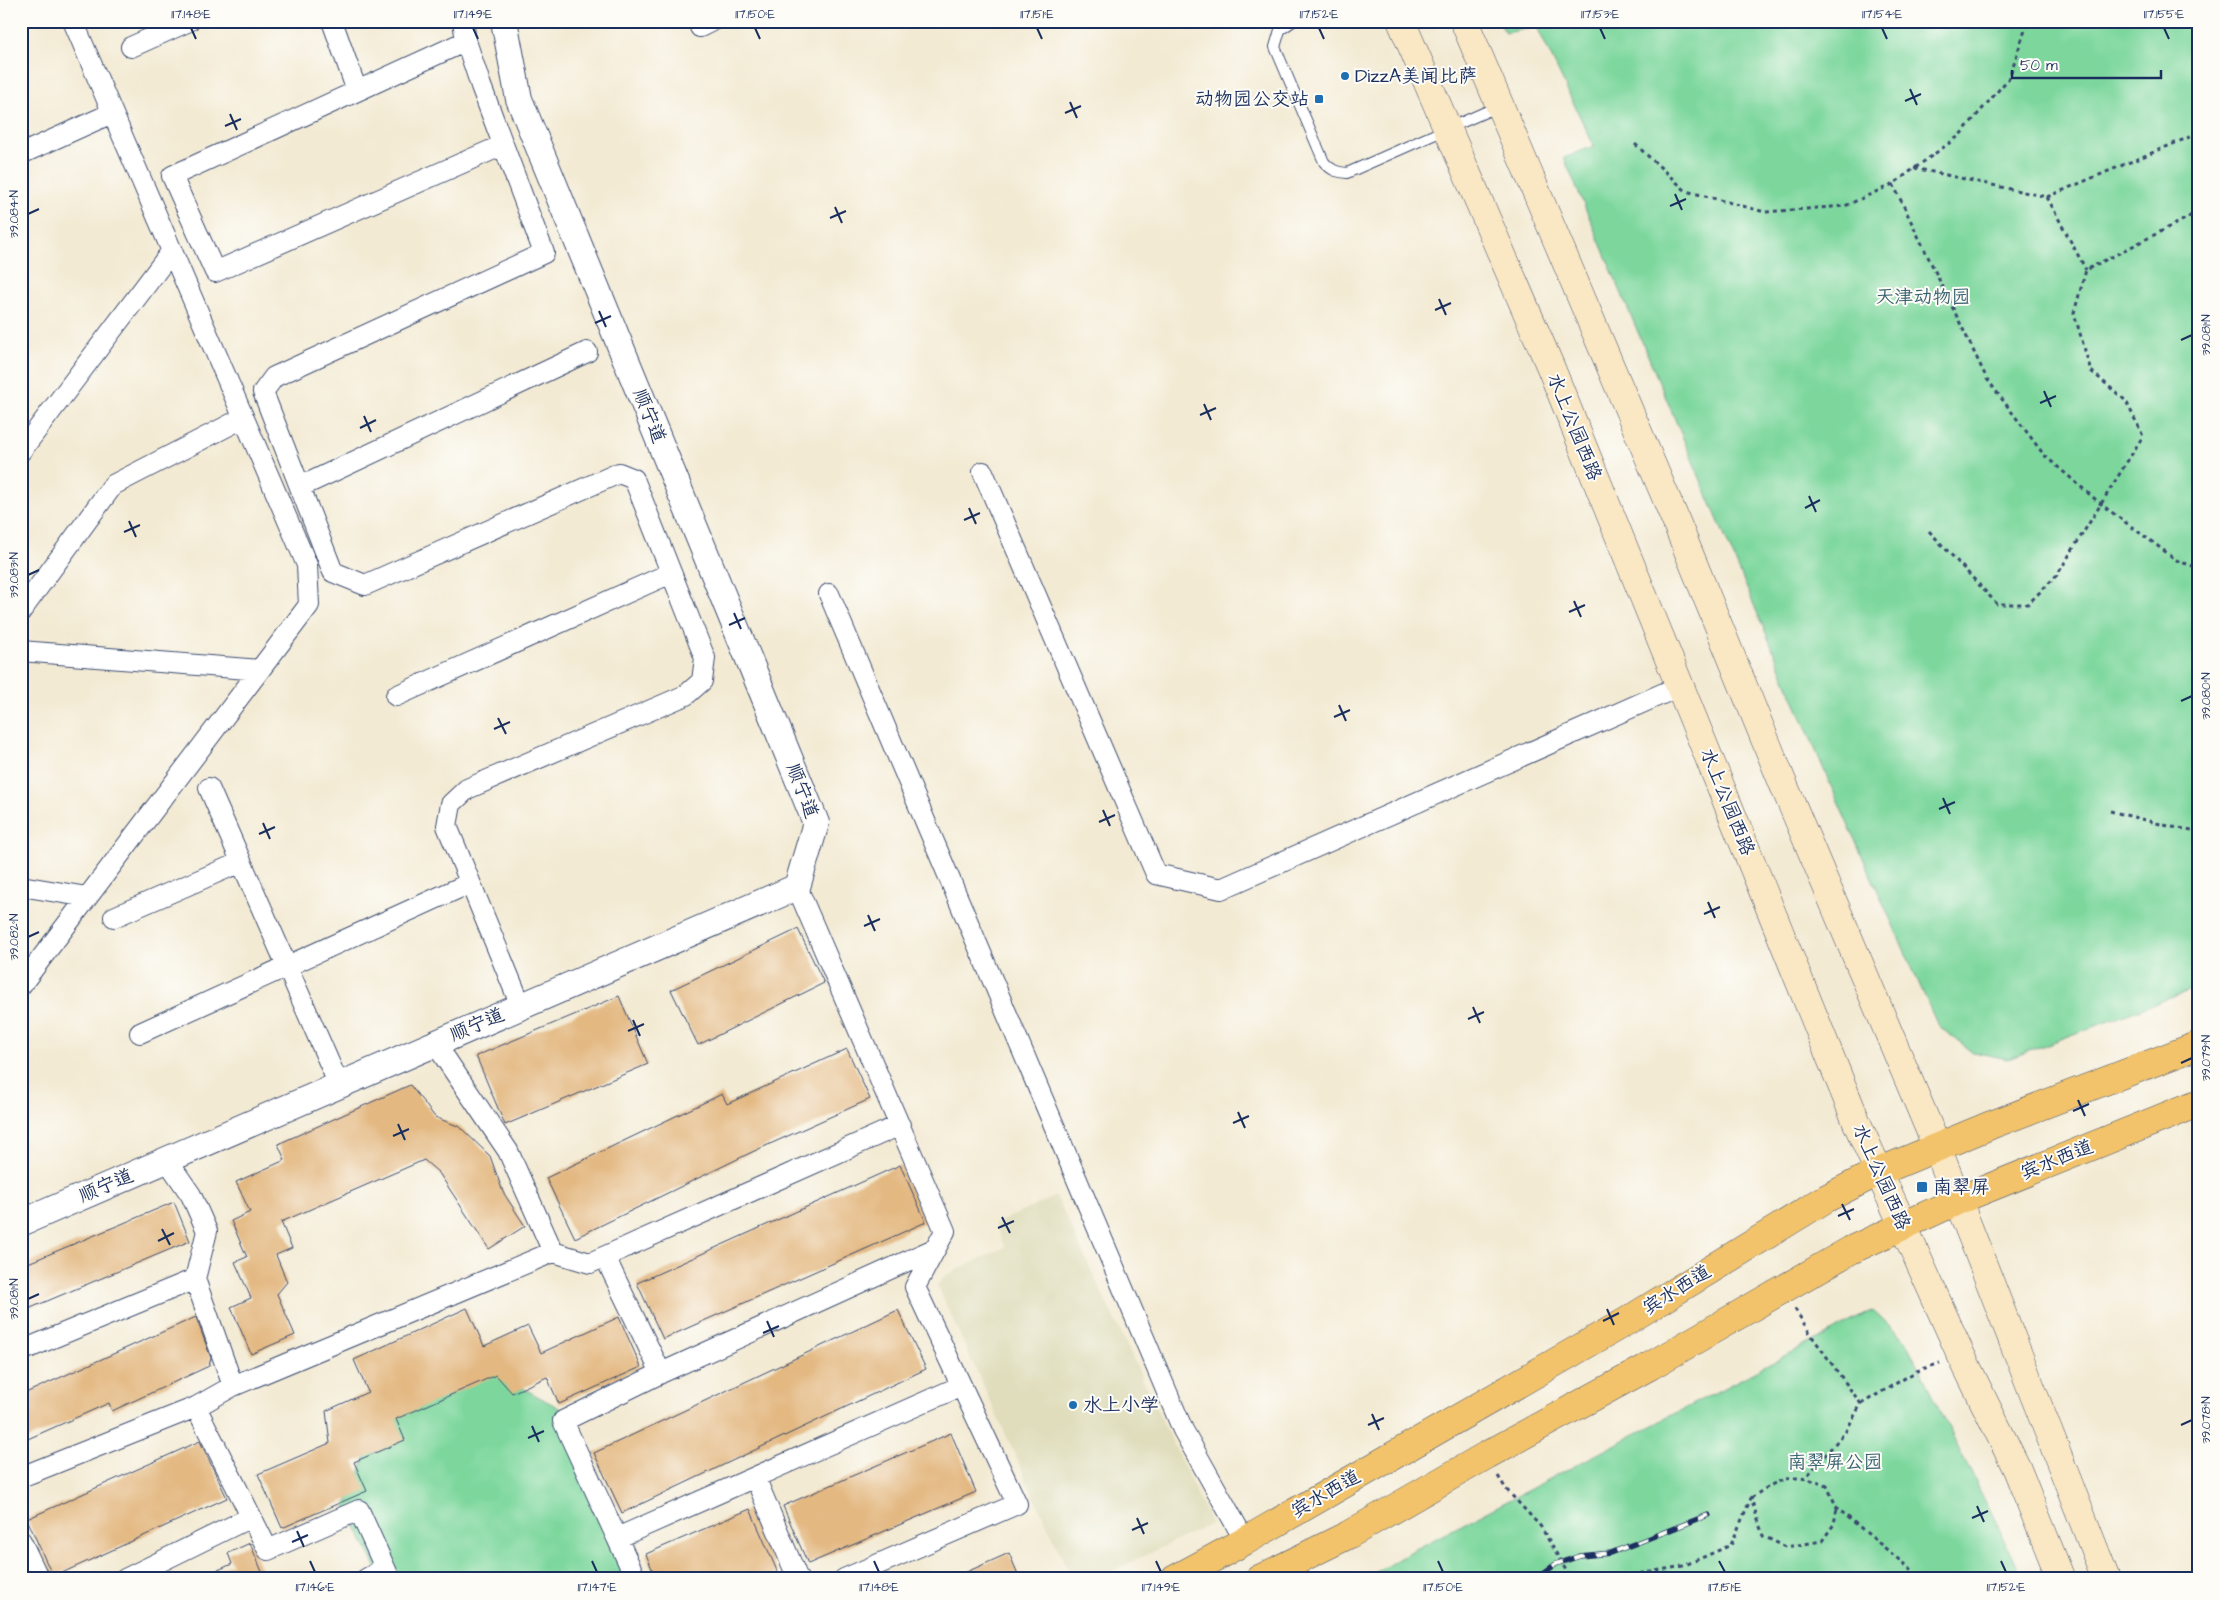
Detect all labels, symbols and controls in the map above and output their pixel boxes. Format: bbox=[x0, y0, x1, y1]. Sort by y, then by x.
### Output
text: 117.148°E bbox=[171, 6, 211, 23]
text: 117.149°E bbox=[454, 6, 492, 23]
text: 117.150°E bbox=[735, 6, 775, 23]
text: 117.151°E bbox=[1020, 6, 1054, 23]
text: 117.152°E bbox=[1300, 6, 1338, 23]
text: 117.153°E bbox=[1581, 6, 1619, 23]
text: 117.154°E bbox=[1862, 6, 1902, 23]
text: 117.155°E bbox=[2144, 6, 2184, 23]
scale bar bbox=[2012, 48, 2161, 80]
text: 50 m bbox=[2020, 55, 2058, 76]
place label: DizzA美闻比萨 bbox=[1355, 63, 1477, 90]
marker: DizzA美闻比萨 bbox=[1339, 70, 1351, 82]
place label: 动物园公交站 bbox=[1195, 86, 1309, 113]
marker: 动物园公交站 bbox=[1313, 93, 1325, 105]
text: 39.084°N bbox=[6, 189, 23, 238]
park label: 天津动物园 bbox=[1875, 284, 1971, 311]
text: 39.081°N bbox=[2198, 314, 2215, 356]
street label: 水上公园西路 bbox=[1540, 369, 1608, 485]
street label: 顺宁道 bbox=[626, 385, 672, 447]
text: 39.083°N bbox=[6, 551, 23, 598]
text: 39.080°N bbox=[2198, 672, 2215, 720]
street label: 水上公园西路 bbox=[1693, 744, 1761, 860]
street label: 顺宁道 bbox=[779, 760, 825, 822]
text: 39.082°N bbox=[6, 913, 23, 961]
street label: 顺宁道 bbox=[445, 1001, 509, 1049]
text: 39.079°N bbox=[2198, 1034, 2215, 1081]
street label: 水上公园西路 bbox=[1845, 1119, 1917, 1235]
street label: 宾水西道 bbox=[2017, 1133, 2097, 1187]
street label: 顺宁道 bbox=[74, 1162, 138, 1210]
place label: 南翠屏 bbox=[1933, 1174, 1990, 1201]
marker: 南翠屏 bbox=[1915, 1180, 1929, 1194]
street label: 宾水西道 bbox=[1638, 1258, 1716, 1322]
text: 39.081°N bbox=[6, 1278, 23, 1320]
place label: 水上小学 bbox=[1083, 1392, 1159, 1419]
text: 39.078°N bbox=[2198, 1396, 2215, 1444]
marker: 水上小学 bbox=[1067, 1399, 1079, 1411]
park label: 南翠屏公园 bbox=[1787, 1449, 1883, 1476]
street label: 宾水西道 bbox=[1286, 1463, 1366, 1525]
text: 117.146°E bbox=[295, 1579, 335, 1596]
text: 117.147°E bbox=[578, 1579, 616, 1596]
text: 117.148°E bbox=[859, 1579, 899, 1596]
text: 117.149°E bbox=[1142, 1579, 1180, 1596]
text: 117.150°E bbox=[1423, 1579, 1463, 1596]
text: 117.151°E bbox=[1708, 1579, 1742, 1596]
text: 117.152°E bbox=[1987, 1579, 2025, 1596]

